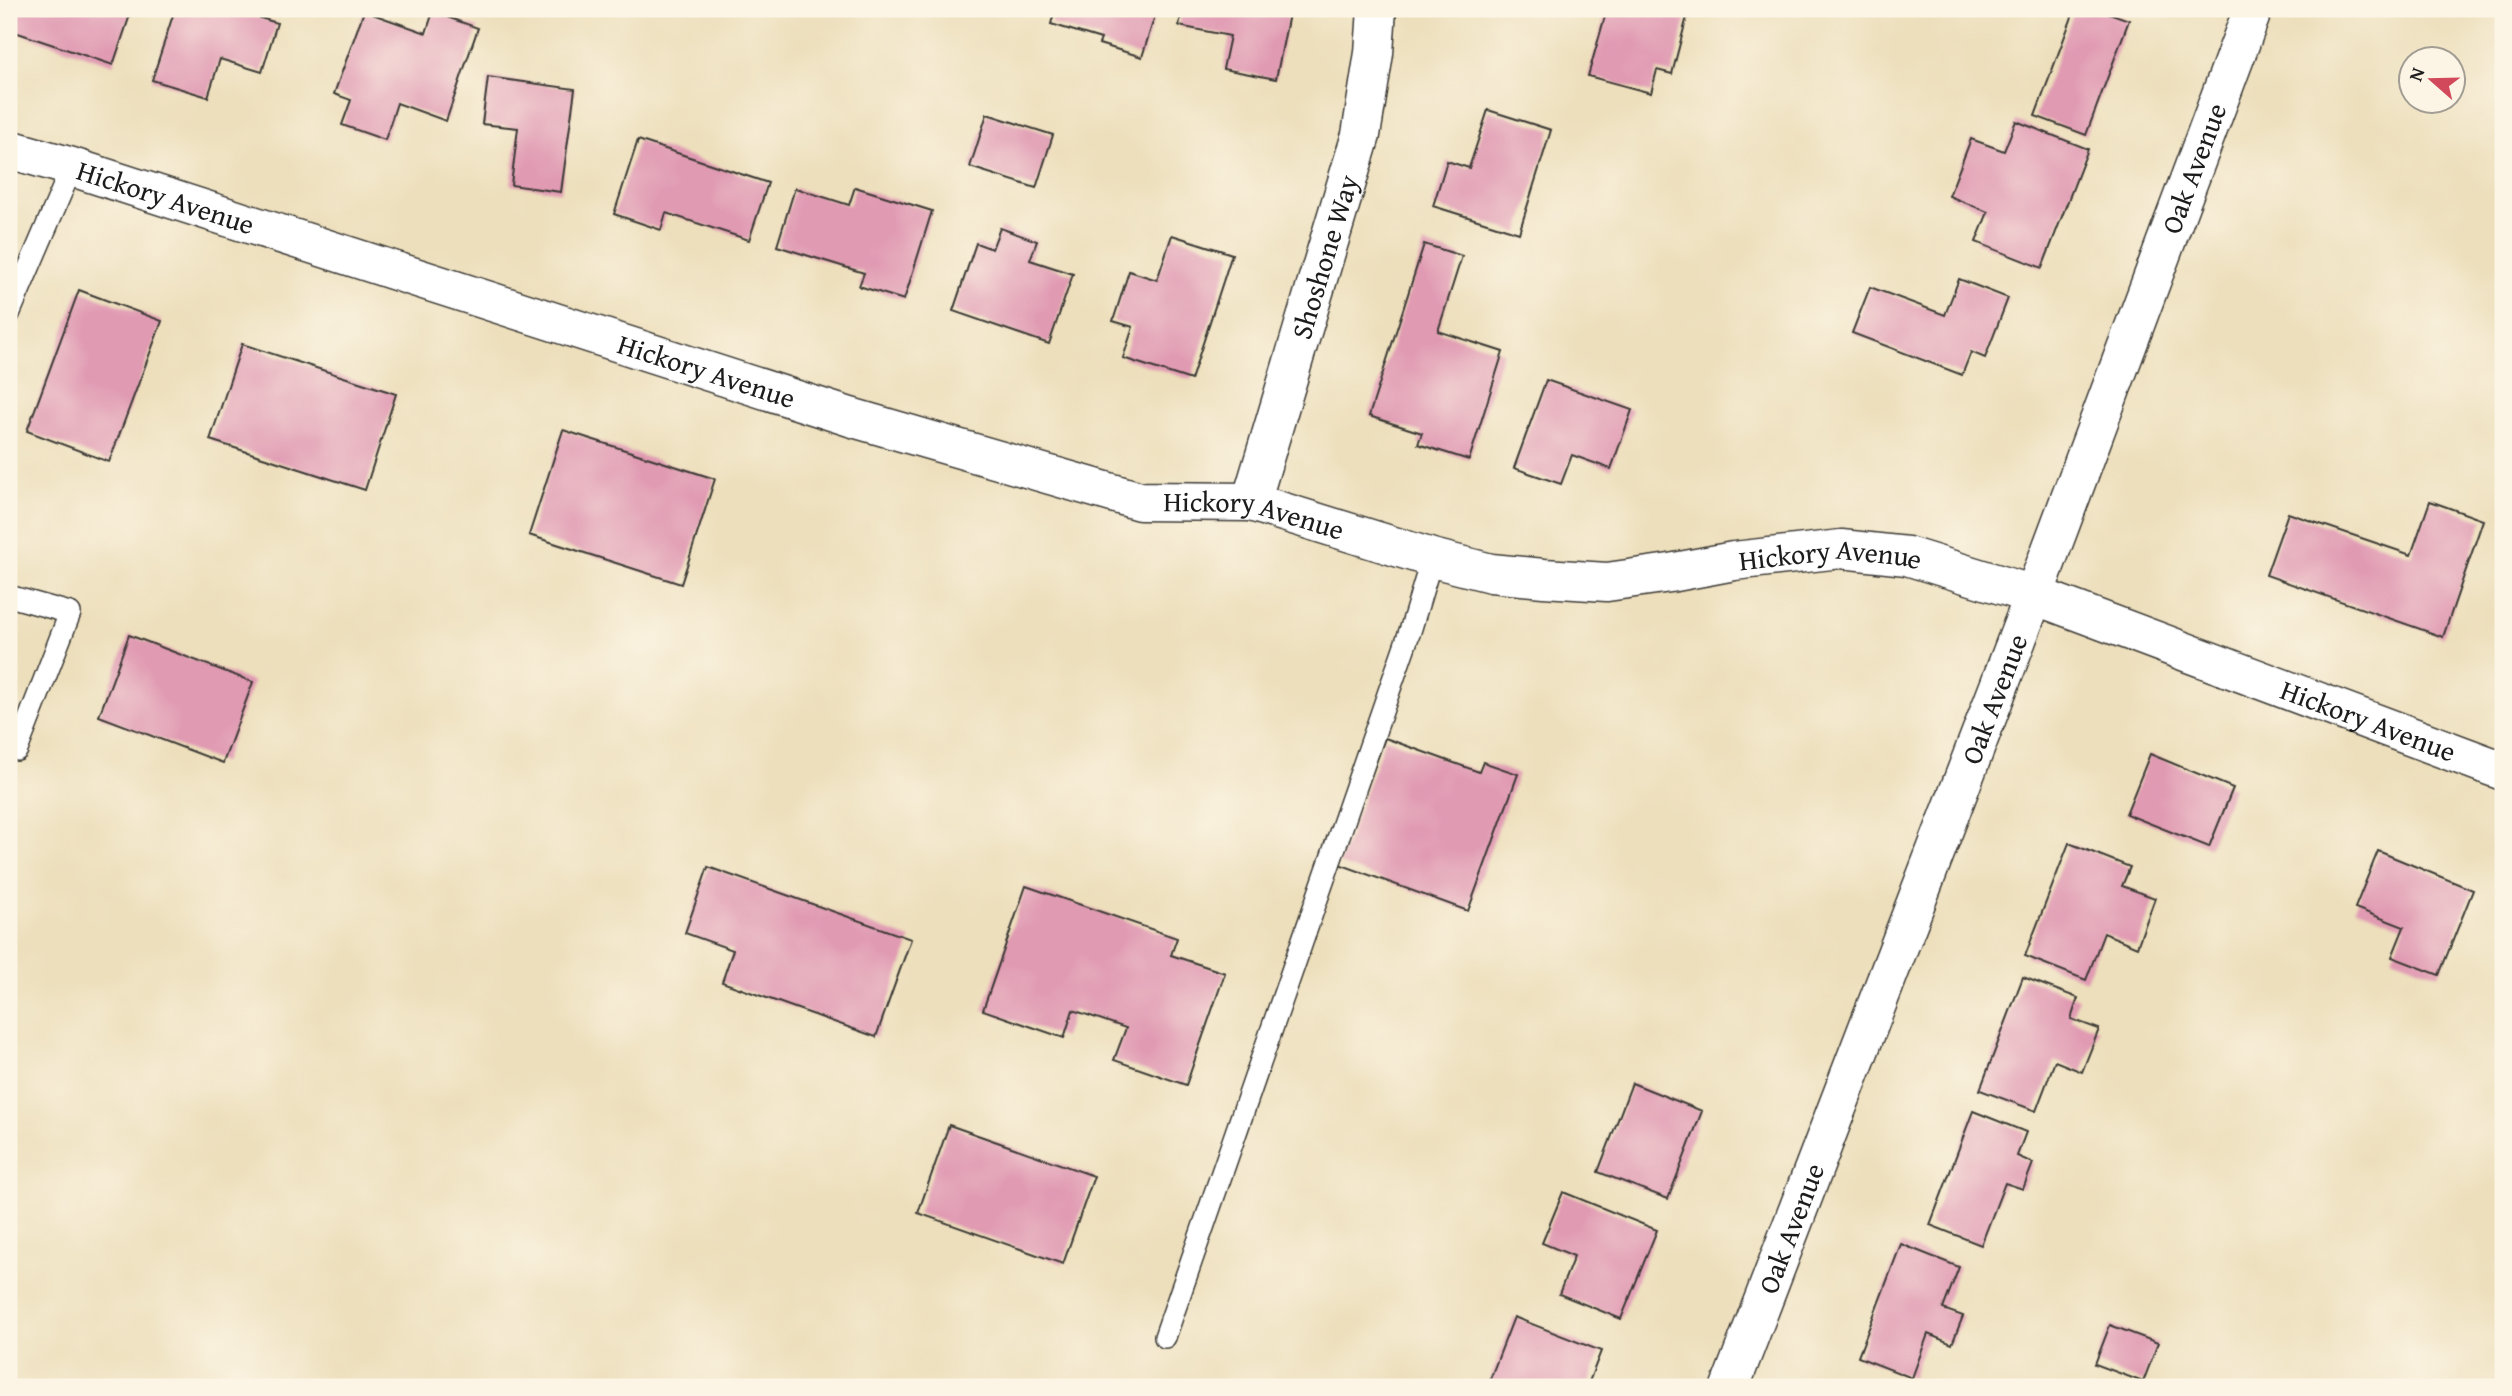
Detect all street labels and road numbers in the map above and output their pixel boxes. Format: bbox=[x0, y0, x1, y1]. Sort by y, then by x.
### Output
street label: Oak Avenue bbox=[2150, 97, 2236, 239]
street label: Hickory Avenue bbox=[72, 149, 260, 244]
street label: Shoshone Way bbox=[1280, 169, 1368, 344]
street label: Hickory Avenue bbox=[613, 323, 801, 418]
street label: Hickory Avenue bbox=[1163, 480, 1349, 550]
street label: Hickory Avenue bbox=[1736, 528, 1927, 580]
street label: Oak Avenue bbox=[1950, 628, 2037, 770]
street label: Hickory Avenue bbox=[2275, 668, 2462, 772]
street label: Oak Avenue bbox=[1747, 1157, 1834, 1299]

